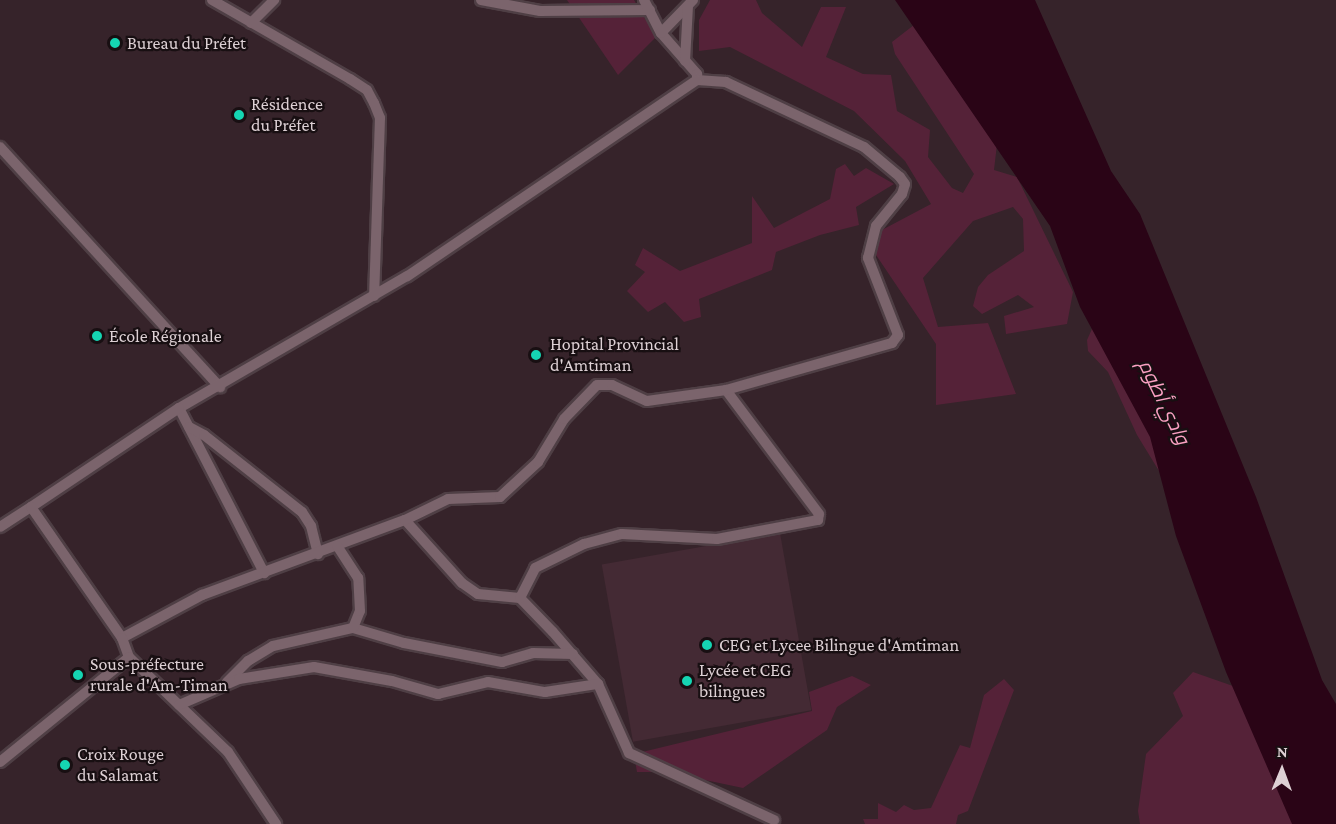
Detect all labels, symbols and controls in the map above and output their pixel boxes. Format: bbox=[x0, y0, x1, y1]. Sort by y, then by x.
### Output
place label: Bureau du Préfet bbox=[127, 32, 246, 54]
marker: Bureau du Préfet bbox=[108, 36, 122, 50]
place label: Résidence du Préfet bbox=[251, 94, 323, 136]
marker: Résidence du Préfet bbox=[232, 108, 246, 122]
place label: École Régionale bbox=[109, 325, 222, 347]
marker: École Régionale bbox=[90, 329, 104, 343]
place label: Hopital Provincial d'Amtiman bbox=[550, 334, 679, 376]
marker: Hopital Provincial d'Amtiman bbox=[527, 346, 545, 364]
water label: وادي أظوم bbox=[1133, 355, 1195, 449]
place label: CEG et Lycee Bilingue d'Amtiman bbox=[719, 634, 959, 656]
marker: CEG et Lycee Bilingue d'Amtiman bbox=[700, 638, 714, 652]
place label: Sous-préfecture rurale d'Am-Timan bbox=[90, 654, 228, 696]
place label: Lycée et CEG bilingues bbox=[699, 660, 791, 702]
marker: Sous-préfecture rurale d'Am-Timan bbox=[71, 668, 85, 682]
marker: Lycée et CEG bilingues bbox=[680, 674, 694, 688]
north arrow bbox=[1252, 740, 1312, 800]
text: N bbox=[1277, 743, 1288, 760]
place label: Croix Rouge du Salamat bbox=[77, 744, 164, 786]
marker: Croix Rouge du Salamat bbox=[58, 758, 72, 772]

